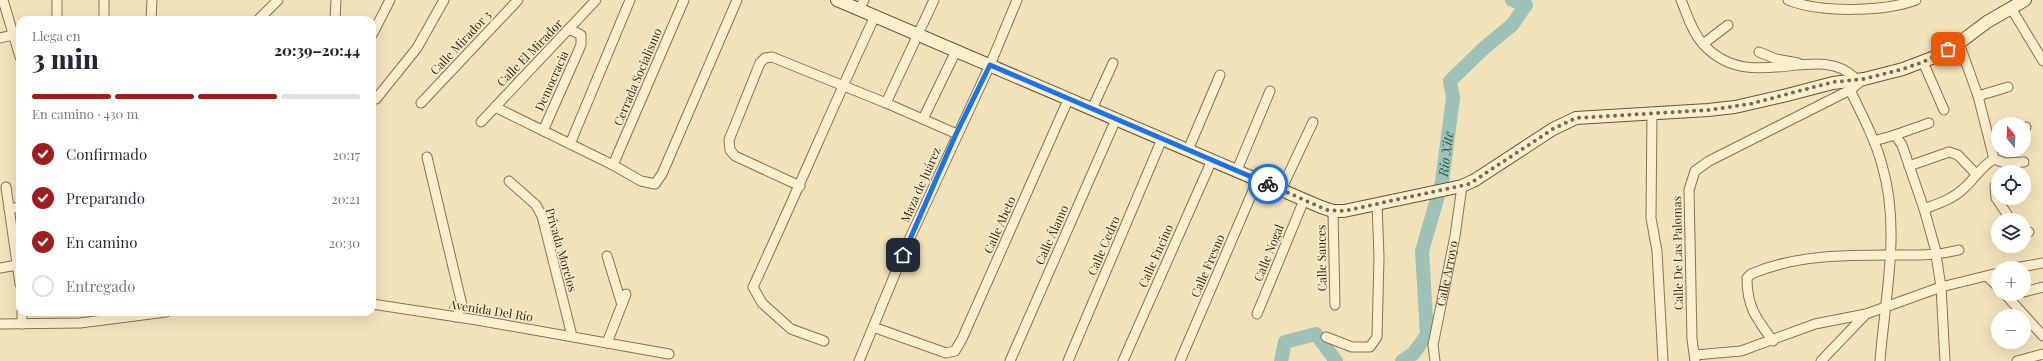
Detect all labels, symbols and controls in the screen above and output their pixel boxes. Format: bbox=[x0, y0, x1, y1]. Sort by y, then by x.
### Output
street label: Calle Mirador 3 bbox=[426, 7, 494, 78]
street label: Calle El Mirador bbox=[493, 15, 566, 89]
street label: Cerrada Socialismo bbox=[609, 25, 665, 128]
text: Llega en bbox=[32, 27, 80, 44]
pin bbox=[1931, 32, 1965, 66]
icon: bag bbox=[1937, 38, 1959, 60]
text: 20:39–20:44 bbox=[274, 40, 360, 60]
text: 3 min bbox=[32, 41, 99, 76]
street label: Democracia bbox=[531, 48, 572, 113]
text: En camino · 430 m bbox=[32, 105, 138, 122]
north arrow bbox=[1991, 117, 2031, 157]
map controls bbox=[1991, 117, 2031, 349]
water label: Rio Xite bbox=[1434, 130, 1457, 178]
icon: check bbox=[32, 143, 54, 165]
text: Confirmado bbox=[66, 144, 147, 164]
street label: Maza de Juárez bbox=[896, 144, 944, 225]
text: 20:17 bbox=[332, 146, 360, 163]
courier bbox=[1248, 164, 1288, 204]
button: locate bbox=[1991, 165, 2031, 205]
icon: bike bbox=[1257, 173, 1279, 195]
icon: check bbox=[32, 187, 54, 209]
text: Preparando bbox=[66, 188, 145, 208]
text: 20:21 bbox=[331, 190, 360, 207]
street label: Calle Abeto bbox=[979, 193, 1019, 256]
street label: Calle De Las Palomas bbox=[1668, 196, 1686, 310]
street label: Calle Álamo bbox=[1031, 202, 1072, 267]
street label: Privada Morelos bbox=[542, 206, 582, 294]
street label: Calle Cedro bbox=[1083, 213, 1123, 278]
button: layers bbox=[1991, 213, 2031, 253]
street label: Calle Encino bbox=[1134, 221, 1176, 290]
street label: Calle Nogal bbox=[1249, 221, 1287, 284]
street label: Calle Sauces bbox=[1312, 225, 1330, 292]
icon: check bbox=[32, 231, 54, 253]
street label: Calle Fresno bbox=[1187, 231, 1228, 300]
text: En camino bbox=[66, 232, 137, 252]
text: 20:30 bbox=[329, 234, 360, 251]
pin bbox=[886, 238, 920, 272]
street label: Calle Arroyo bbox=[1432, 239, 1461, 308]
icon: home bbox=[892, 244, 914, 266]
button: + bbox=[1991, 261, 2031, 301]
text: Entregado bbox=[66, 276, 136, 296]
street label: Avenida Del Río bbox=[447, 295, 535, 325]
button: − bbox=[1991, 309, 2031, 349]

